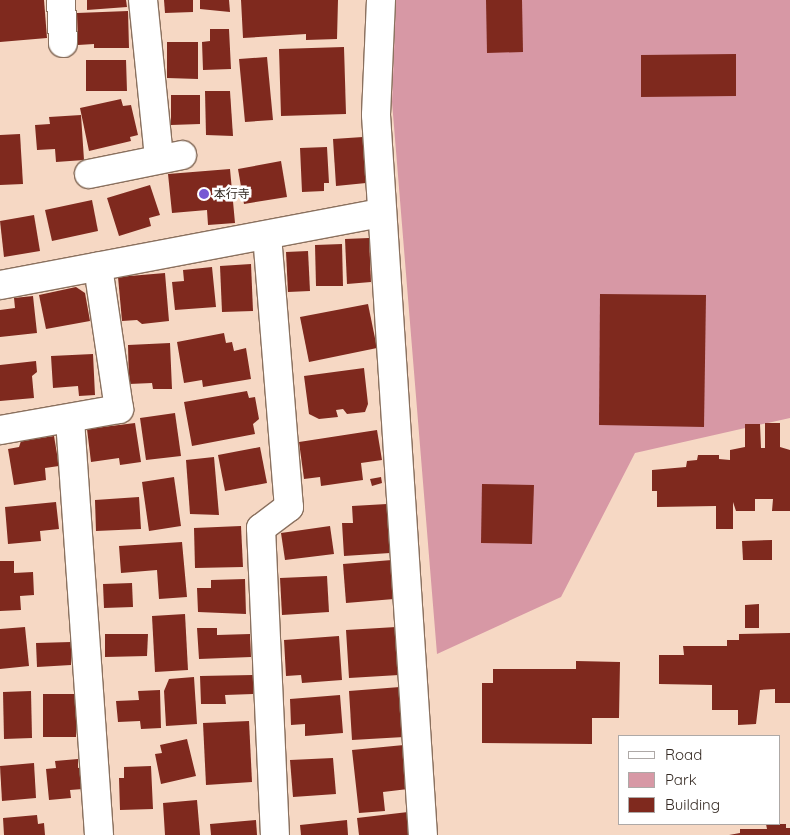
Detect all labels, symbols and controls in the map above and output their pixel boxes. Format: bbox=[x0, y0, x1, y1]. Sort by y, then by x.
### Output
place label: 本行寺 bbox=[214, 187, 250, 201]
marker: 本行寺 bbox=[198, 188, 210, 200]
legend bbox=[618, 735, 780, 825]
text: Road bbox=[665, 745, 702, 764]
text: Park bbox=[665, 770, 697, 789]
text: Building bbox=[665, 795, 720, 814]

